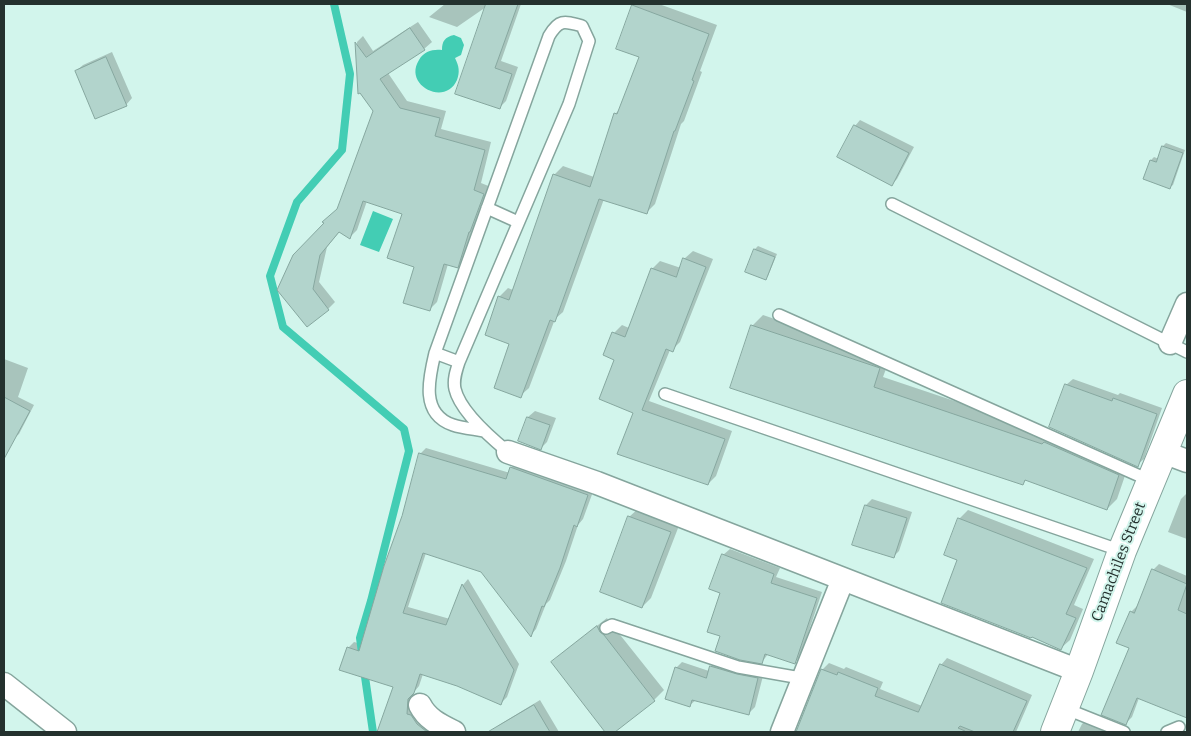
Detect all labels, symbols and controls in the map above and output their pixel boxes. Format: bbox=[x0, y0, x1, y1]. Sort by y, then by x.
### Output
street label: Camachiles Street bbox=[1088, 500, 1150, 624]

